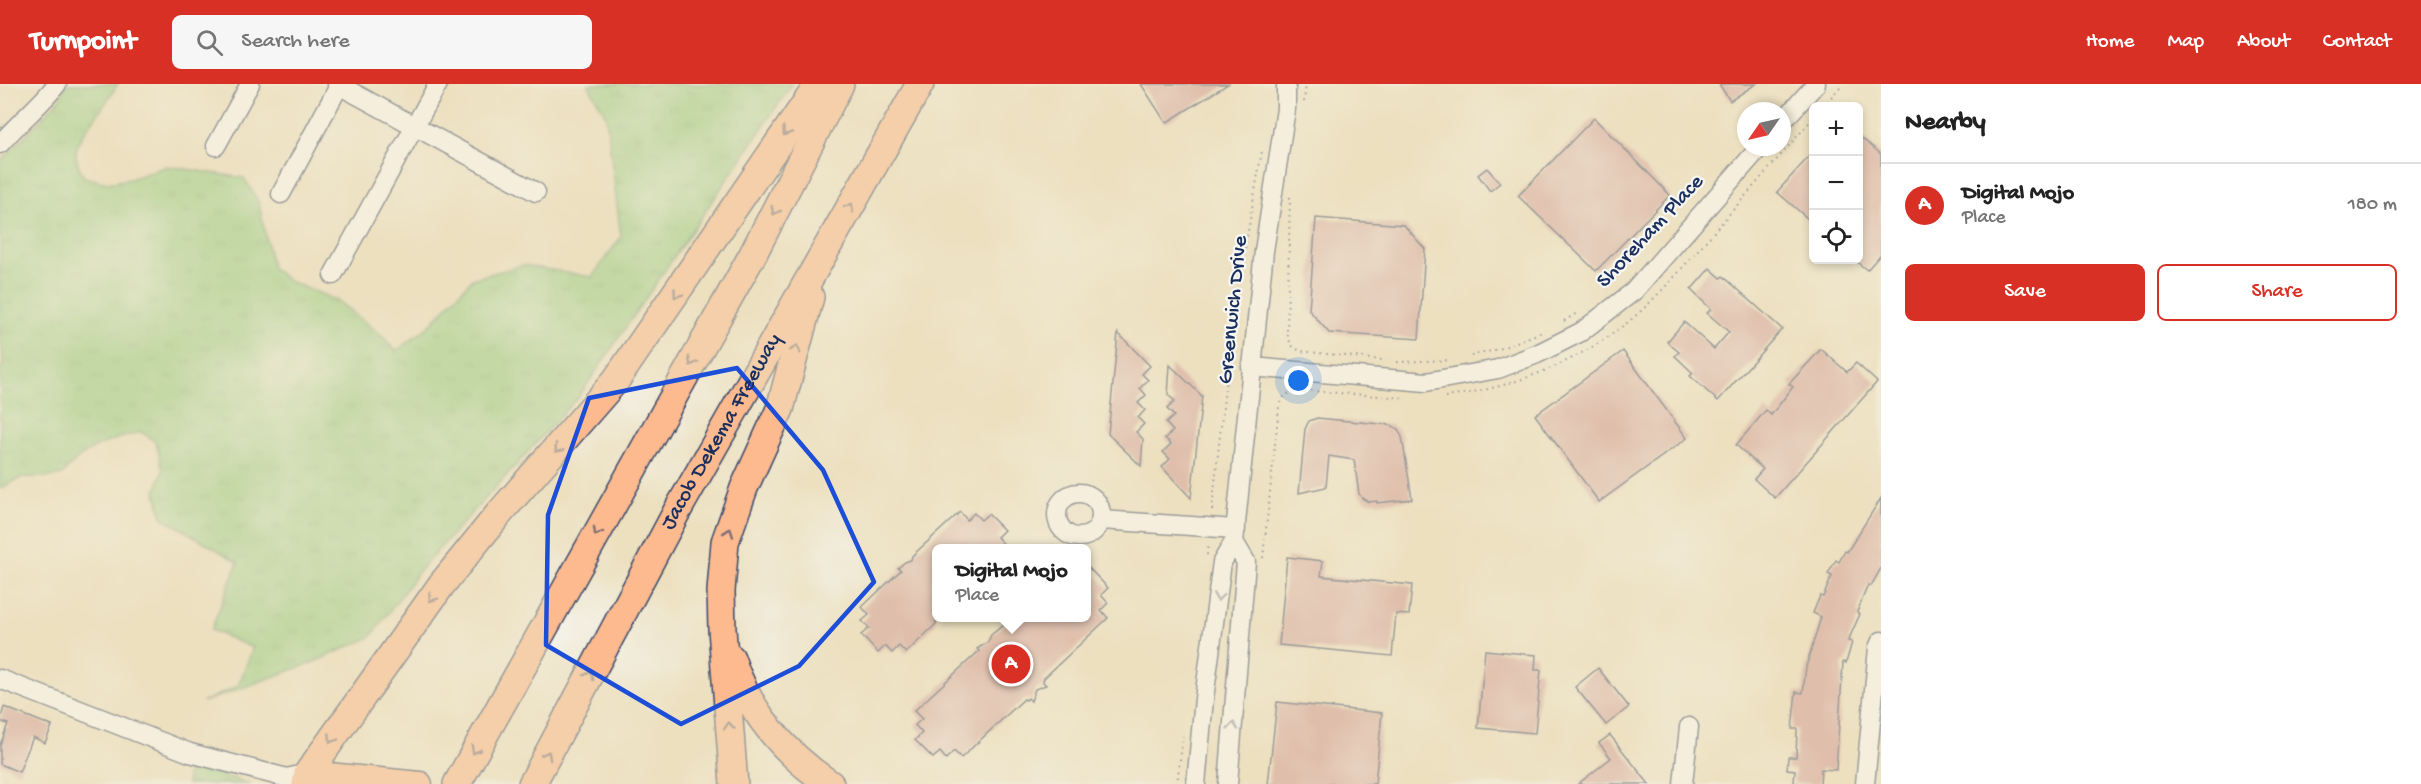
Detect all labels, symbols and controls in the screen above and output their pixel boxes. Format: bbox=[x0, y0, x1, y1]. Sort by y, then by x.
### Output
search box bbox=[172, 15, 592, 69]
text: Turnpoint bbox=[30, 26, 136, 59]
icon: search bbox=[193, 26, 226, 59]
text: Search here bbox=[241, 29, 350, 55]
text: Home bbox=[2086, 30, 2134, 55]
text: Map bbox=[2167, 30, 2204, 55]
text: About bbox=[2237, 30, 2290, 55]
text: Contact bbox=[2323, 30, 2391, 55]
north arrow bbox=[1737, 102, 1791, 156]
map controls bbox=[1809, 102, 1863, 264]
button: + bbox=[1809, 102, 1863, 156]
text: Nearby bbox=[1905, 108, 1986, 139]
one-way arrow bbox=[782, 126, 793, 137]
button: − bbox=[1809, 156, 1863, 210]
street label: Shoreham Place bbox=[1592, 169, 1711, 294]
text: Digital Mojo bbox=[1962, 181, 2074, 207]
text: A bbox=[1919, 194, 1930, 217]
text: 180 m bbox=[2348, 194, 2397, 217]
one-way arrow bbox=[842, 203, 854, 214]
one-way arrow bbox=[771, 205, 782, 215]
text: Place bbox=[1962, 207, 2006, 230]
button: locate bbox=[1809, 210, 1863, 264]
street label: Greenwich Drive bbox=[1213, 234, 1255, 386]
button: Save bbox=[1905, 264, 2145, 321]
button: Share bbox=[2157, 264, 2397, 321]
one-way arrow bbox=[673, 287, 684, 298]
street label: Jacob Dekema Freeway bbox=[656, 329, 788, 535]
one-way arrow bbox=[789, 344, 801, 355]
one-way arrow bbox=[688, 356, 699, 366]
your location bbox=[1284, 366, 1313, 395]
one-way arrow bbox=[554, 442, 565, 452]
one-way arrow bbox=[593, 526, 604, 536]
one-way arrow bbox=[722, 527, 734, 538]
popup bbox=[932, 544, 1091, 622]
text: Digital Mojo bbox=[955, 559, 1068, 585]
text: Place bbox=[955, 585, 999, 608]
one-way arrow bbox=[429, 591, 440, 602]
one-way arrow bbox=[1212, 592, 1224, 601]
pin: A bbox=[992, 642, 1030, 686]
one-way arrow bbox=[583, 671, 594, 681]
one-way arrow bbox=[723, 721, 736, 730]
one-way arrow bbox=[1226, 721, 1239, 730]
one-way arrow bbox=[328, 732, 339, 743]
one-way arrow bbox=[471, 744, 482, 755]
one-way arrow bbox=[540, 751, 551, 762]

